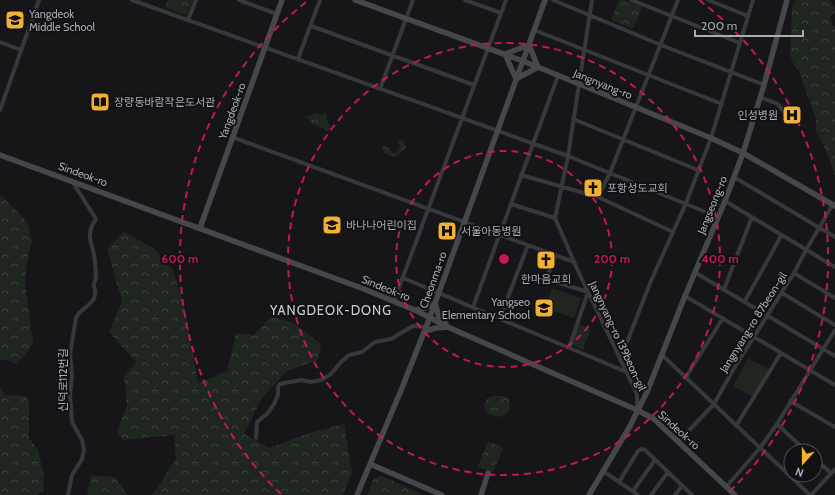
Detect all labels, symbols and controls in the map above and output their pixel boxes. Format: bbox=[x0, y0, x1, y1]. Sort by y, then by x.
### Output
place label: Yangdeok Middle School bbox=[28, 7, 95, 34]
school or university icon: Yangdeok Middle School bbox=[4, 9, 26, 31]
scale bar bbox=[695, 12, 803, 38]
text: 200 m bbox=[701, 18, 737, 33]
street label: Jangnyang-ro bbox=[571, 66, 634, 102]
street label: Yangdeok-ro bbox=[215, 81, 249, 142]
library icon: 장량동바람작은도서관 bbox=[89, 91, 111, 113]
place label: 장량동바람작은도서관 bbox=[114, 95, 215, 109]
hospital icon: 인성병원 bbox=[781, 104, 803, 126]
place label: 인성병원 bbox=[738, 108, 778, 122]
street label: Sindeok-ro bbox=[56, 159, 110, 189]
street label: Jangseong-ro bbox=[694, 174, 730, 237]
church icon: 포항성도교회 bbox=[582, 177, 604, 199]
place label: 포항성도교회 bbox=[607, 181, 668, 195]
school or university icon: 바나나어린이집 bbox=[321, 214, 343, 236]
place label: 바나나어린이집 bbox=[346, 218, 417, 232]
hospital icon: 서울아동병원 bbox=[436, 220, 458, 242]
place label: 서울아동병원 bbox=[461, 224, 522, 238]
church icon: 한마음교회 bbox=[535, 249, 557, 271]
street label: Cheonma-ro bbox=[416, 250, 450, 310]
text: 600 m bbox=[162, 251, 198, 266]
text: 200 m bbox=[594, 251, 630, 266]
text: 400 m bbox=[701, 251, 739, 266]
centre of rings bbox=[497, 252, 511, 266]
street label: Jangnyang-ro 87beon-gil bbox=[716, 269, 790, 376]
street label: Sindeok-ro bbox=[360, 272, 412, 304]
place label: 한마음교회 bbox=[521, 272, 571, 286]
street label: Jangnyang-ro 139beon-gil bbox=[586, 278, 650, 393]
place label: Yangseo Elementary School bbox=[442, 295, 530, 322]
school or university icon: Yangseo Elementary School bbox=[533, 297, 555, 319]
district label: YANGDEOK-DONG bbox=[269, 302, 392, 318]
street label: 신덕로112번길 bbox=[56, 348, 70, 412]
street label: Sindeok-ro bbox=[655, 408, 703, 452]
north arrow bbox=[783, 443, 823, 483]
text: N bbox=[793, 464, 806, 480]

